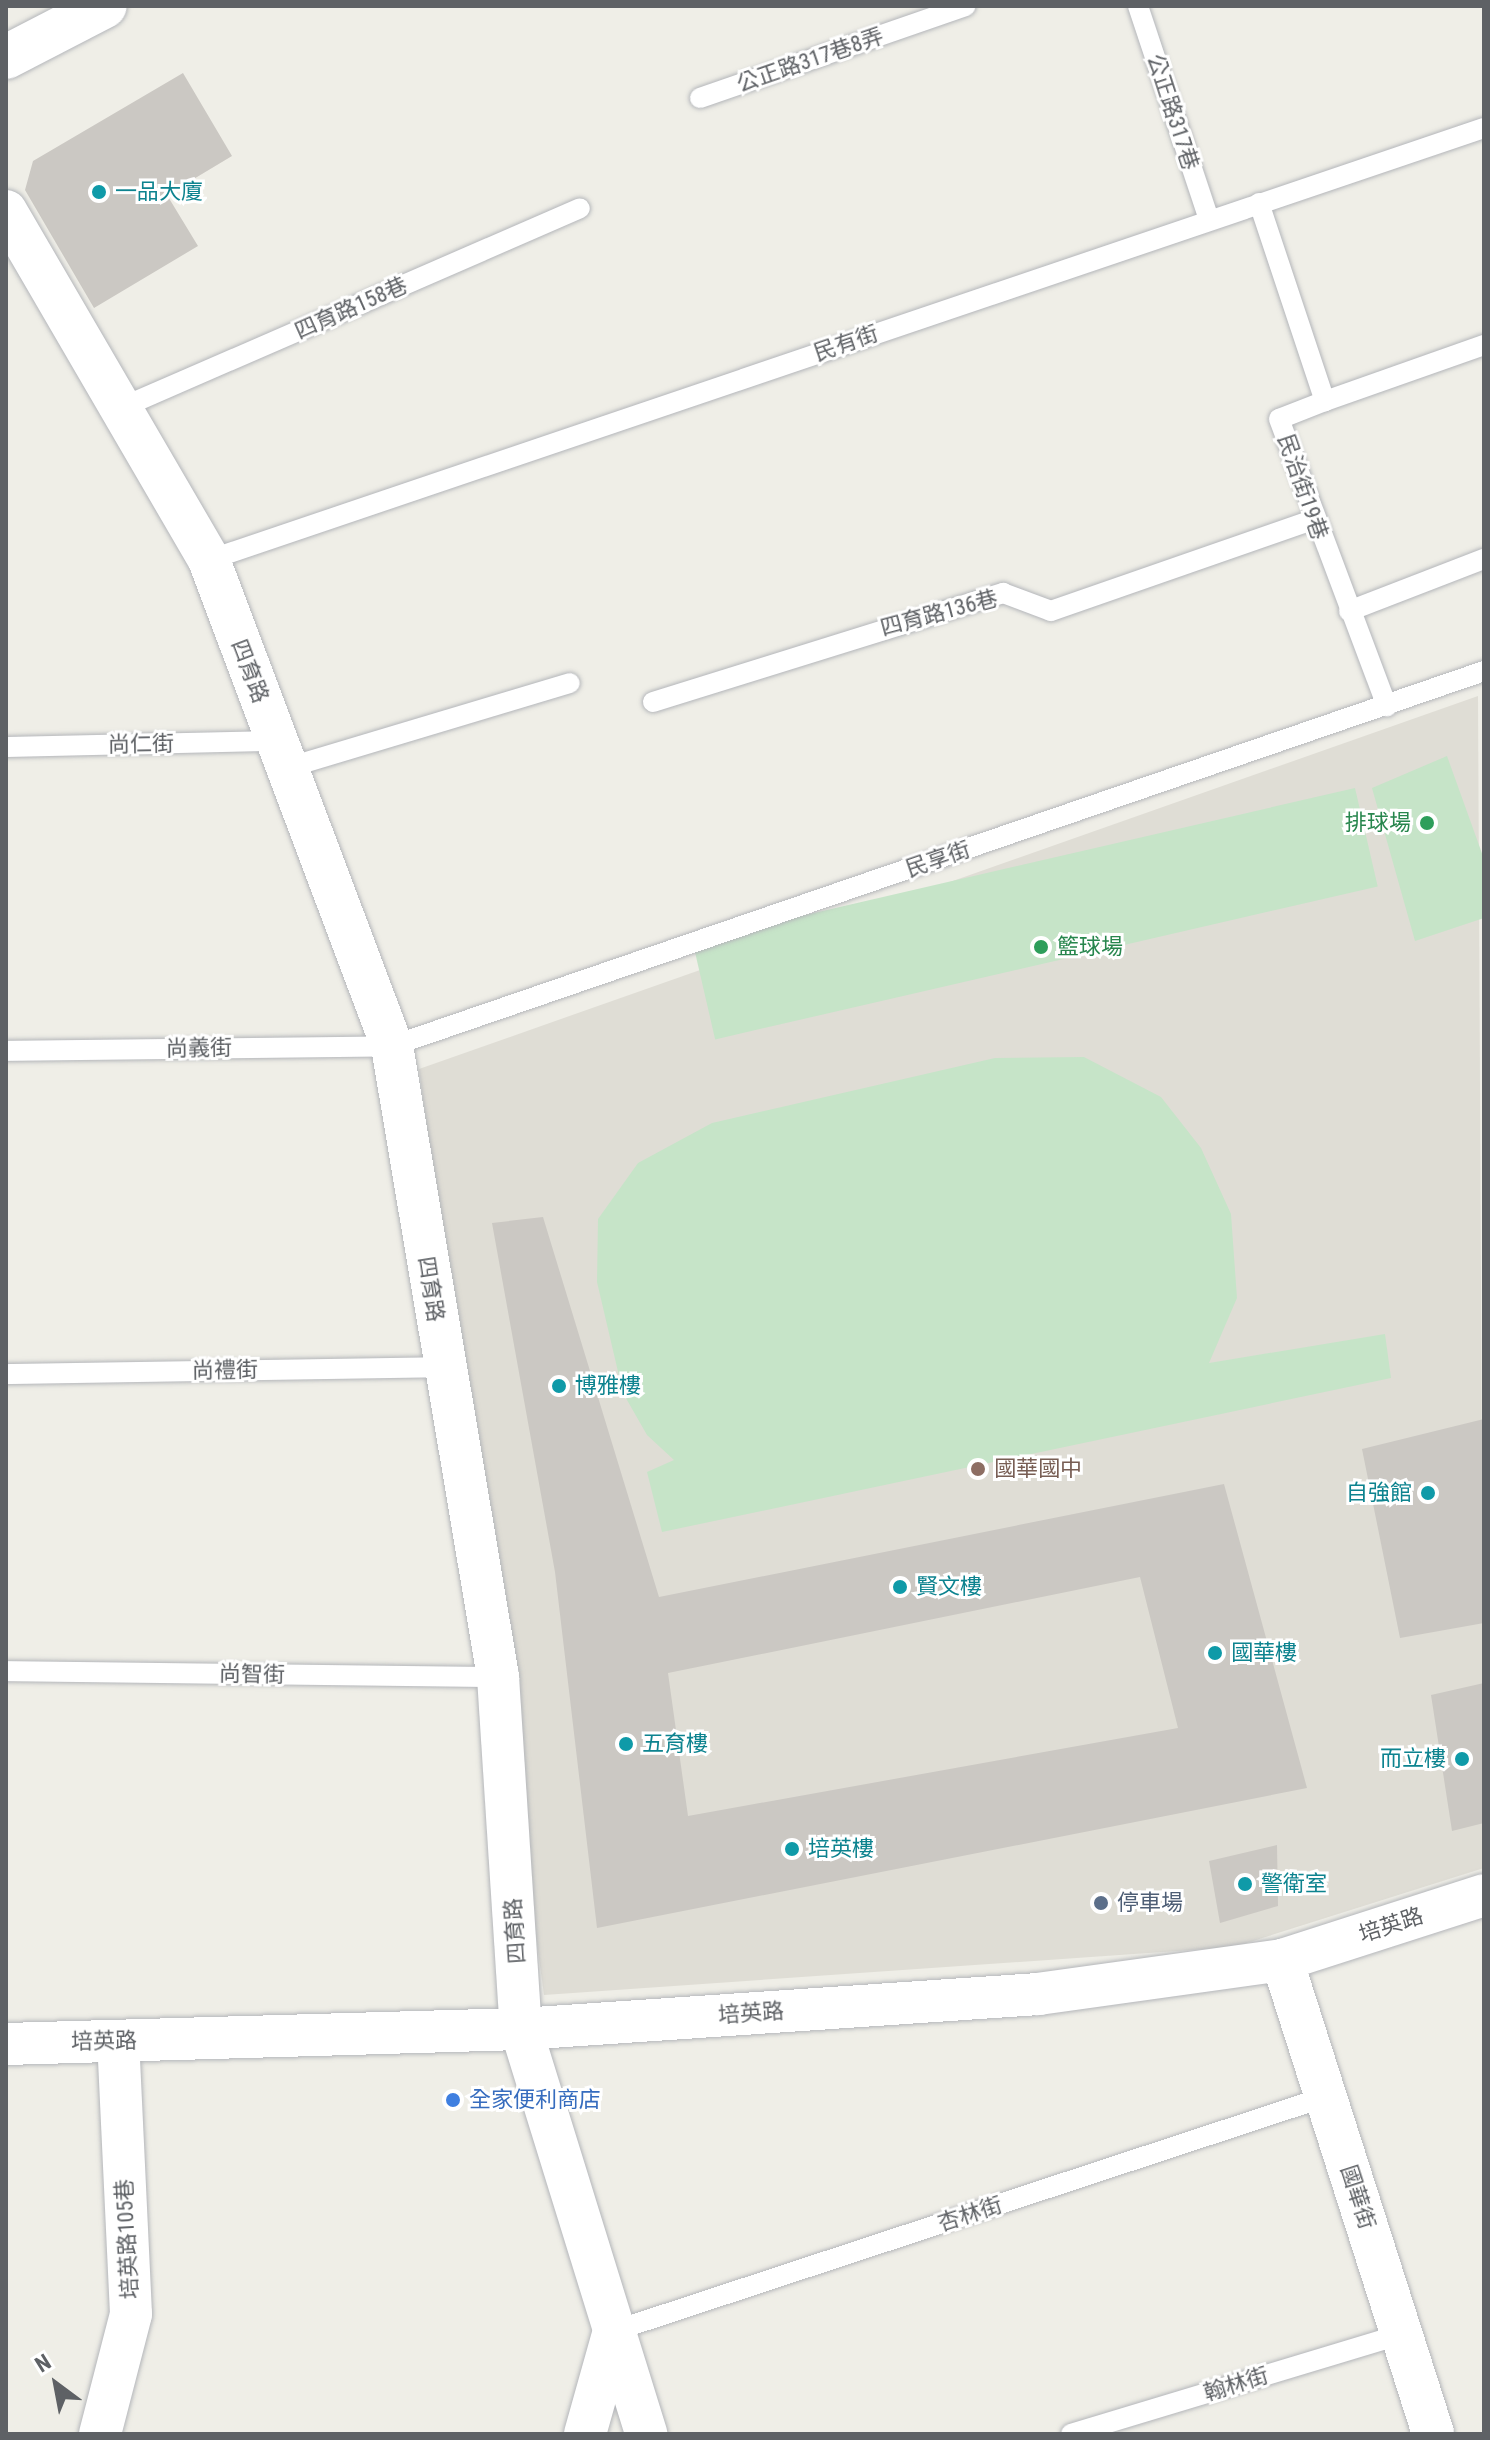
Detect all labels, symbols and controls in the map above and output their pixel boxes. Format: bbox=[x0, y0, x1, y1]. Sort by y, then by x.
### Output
street label: 公正路317巷8弄 bbox=[733, 23, 887, 97]
street label: 公正路317巷 bbox=[1142, 51, 1204, 173]
place label: 一品大廈 bbox=[115, 179, 203, 205]
marker: 一品大廈 bbox=[90, 183, 108, 201]
street label: 四育路158巷 bbox=[291, 271, 411, 345]
street label: 民有街 bbox=[811, 320, 881, 366]
street label: 民治街19巷 bbox=[1273, 431, 1333, 543]
street label: 四育路136巷 bbox=[877, 585, 1001, 641]
street label: 四育路 bbox=[226, 635, 274, 707]
street label: 尚仁街 bbox=[108, 730, 174, 758]
place label: 排球場 bbox=[1345, 810, 1411, 836]
marker: 排球場 bbox=[1418, 814, 1436, 832]
street label: 民享街 bbox=[903, 836, 973, 882]
place label: 籃球場 bbox=[1057, 934, 1123, 960]
marker: 籃球場 bbox=[1032, 938, 1050, 956]
street label: 尚義街 bbox=[166, 1034, 232, 1062]
street label: 四育路 bbox=[413, 1254, 449, 1324]
street label: 尚禮街 bbox=[192, 1356, 258, 1384]
place label: 博雅樓 bbox=[575, 1373, 641, 1399]
marker: 博雅樓 bbox=[550, 1377, 568, 1395]
place label: 國華國中 bbox=[994, 1456, 1082, 1482]
marker: 國華國中 bbox=[969, 1460, 987, 1478]
place label: 自強館 bbox=[1346, 1480, 1412, 1506]
marker: 自強館 bbox=[1419, 1484, 1437, 1502]
place label: 賢文樓 bbox=[916, 1574, 982, 1600]
marker: 賢文樓 bbox=[891, 1578, 909, 1596]
place label: 國華樓 bbox=[1231, 1640, 1297, 1666]
marker: 國華樓 bbox=[1206, 1644, 1224, 1662]
street label: 尚智街 bbox=[219, 1660, 285, 1688]
place label: 五育樓 bbox=[642, 1731, 708, 1757]
marker: 五育樓 bbox=[617, 1735, 635, 1753]
place label: 而立樓 bbox=[1380, 1746, 1446, 1772]
marker: 而立樓 bbox=[1453, 1750, 1471, 1768]
place label: 培英樓 bbox=[808, 1836, 874, 1862]
marker: 培英樓 bbox=[783, 1840, 801, 1858]
place label: 警衛室 bbox=[1261, 1871, 1327, 1897]
marker: 警衛室 bbox=[1236, 1875, 1254, 1893]
place label: 停車場 bbox=[1117, 1890, 1183, 1916]
marker: 停車場 bbox=[1092, 1894, 1110, 1912]
street label: 四育路 bbox=[500, 1897, 530, 1965]
street label: 培英路 bbox=[1356, 1902, 1426, 1948]
street label: 培英路 bbox=[717, 1998, 785, 2028]
street label: 培英路 bbox=[71, 2027, 137, 2055]
place label: 全家便利商店 bbox=[469, 2087, 601, 2113]
marker: 全家便利商店 bbox=[444, 2091, 462, 2109]
street label: 國華街 bbox=[1335, 2162, 1381, 2232]
street label: 培英路105巷 bbox=[111, 2178, 143, 2300]
street label: 杏林街 bbox=[935, 2191, 1005, 2237]
north arrow bbox=[16, 2344, 96, 2424]
text: N bbox=[31, 2349, 55, 2377]
street label: 翰林街 bbox=[1201, 2362, 1271, 2406]

